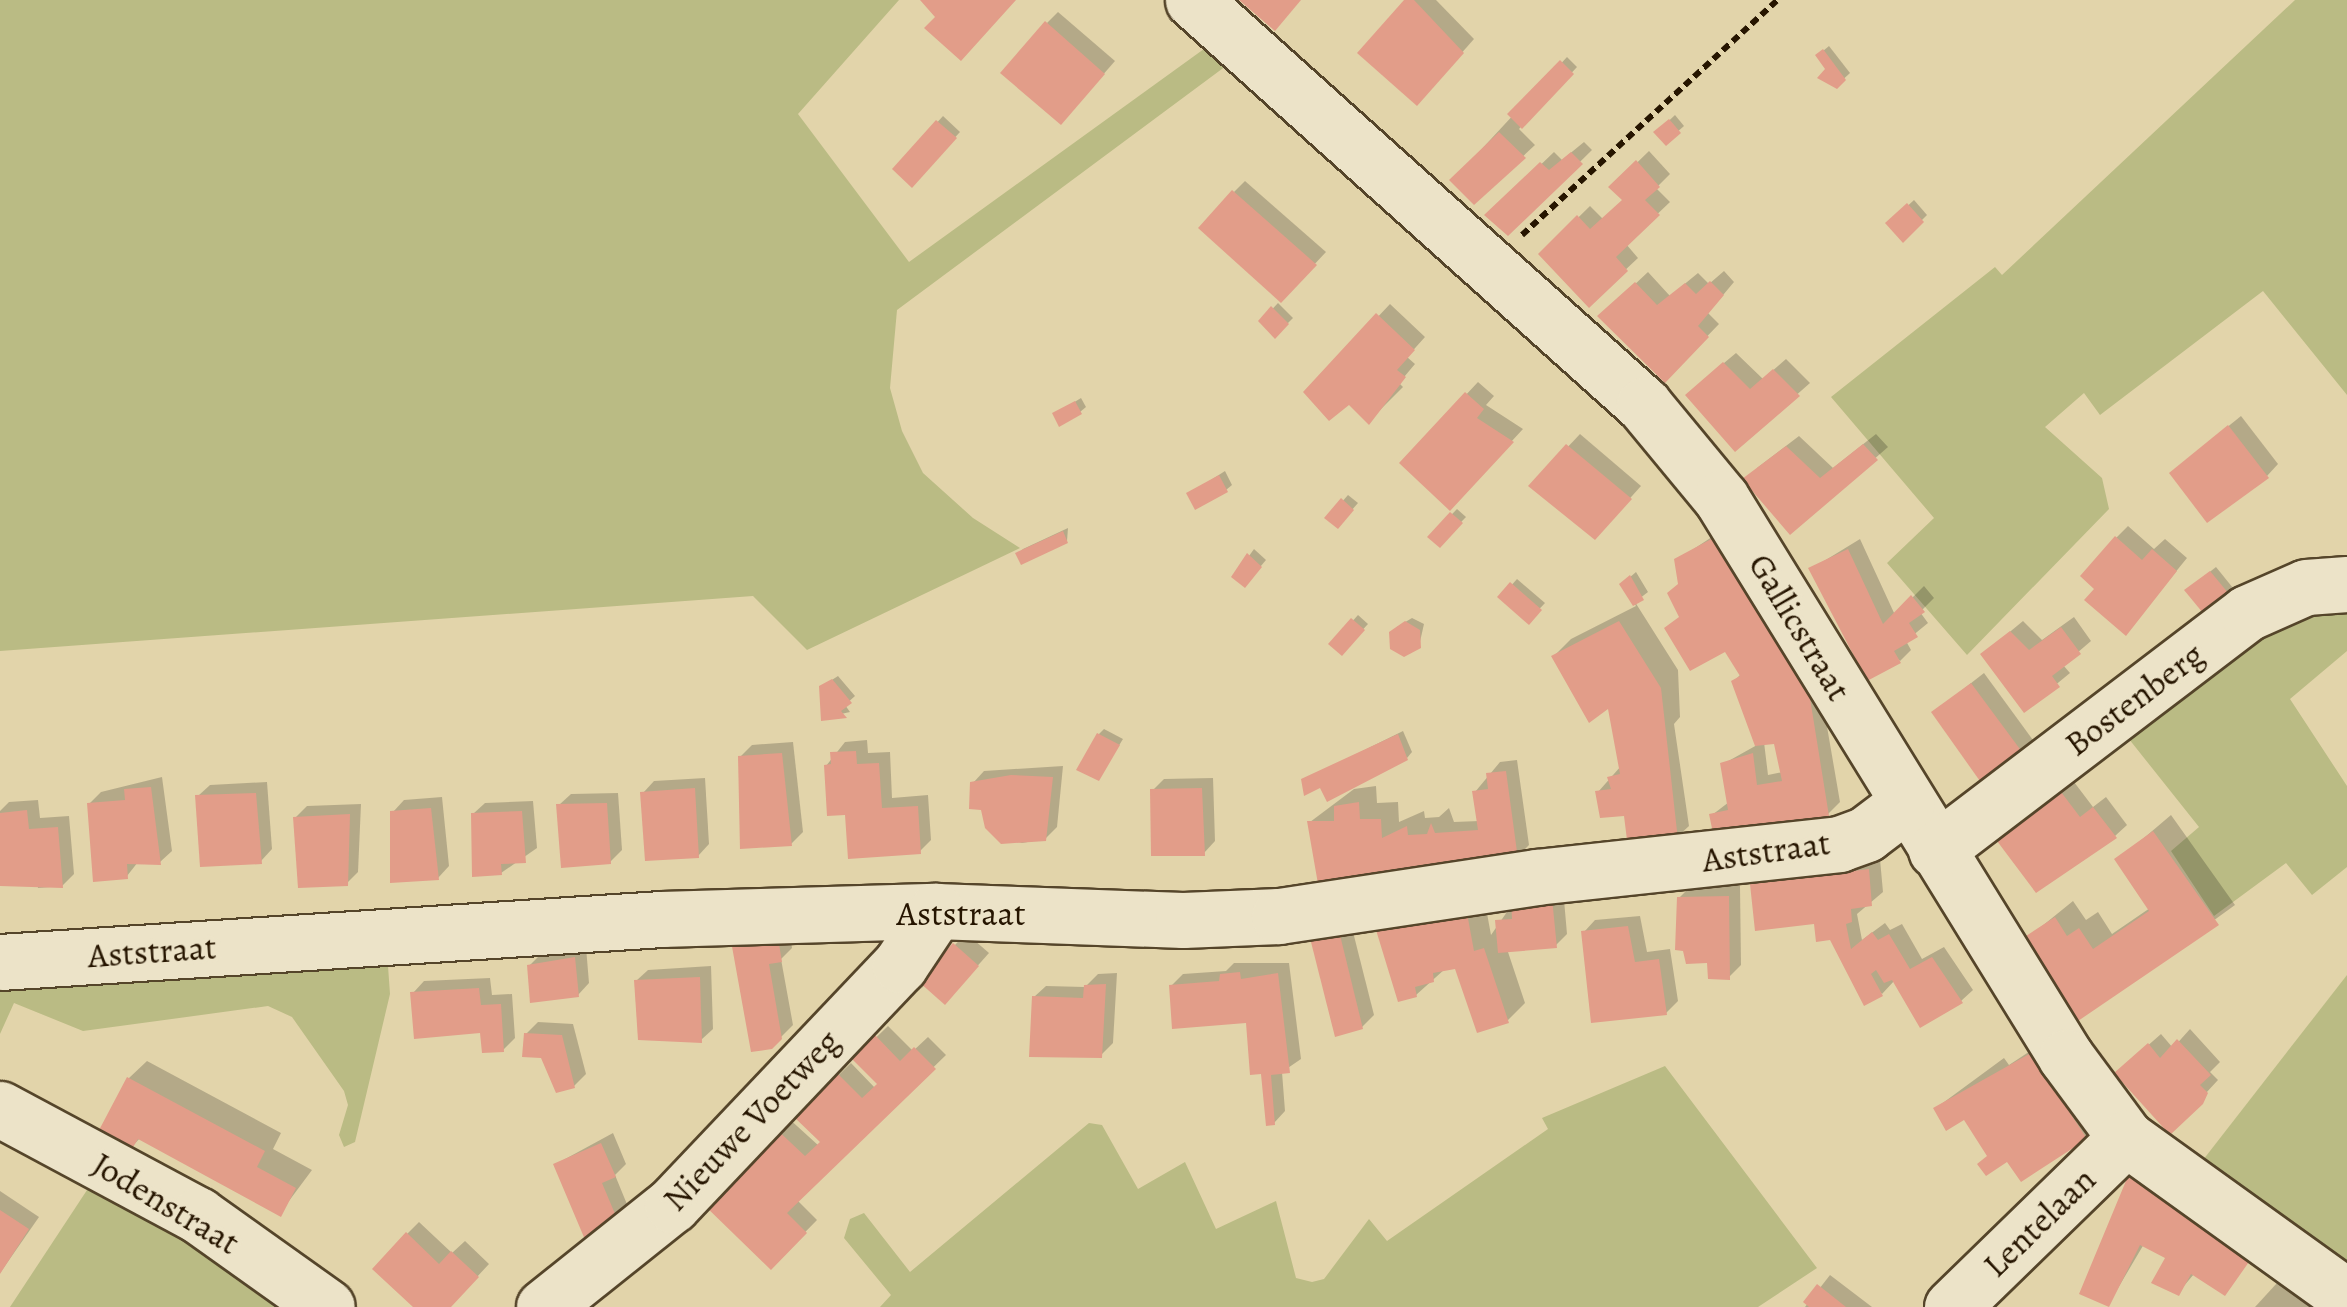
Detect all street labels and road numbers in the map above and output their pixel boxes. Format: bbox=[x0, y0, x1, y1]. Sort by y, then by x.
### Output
street label: Gallicstraat bbox=[1740, 546, 1860, 708]
street label: Bostenberg bbox=[2056, 633, 2212, 765]
street label: Aststraat bbox=[1699, 821, 1833, 881]
street label: Aststraat bbox=[897, 892, 1025, 934]
street label: Aststraat bbox=[86, 926, 218, 976]
street label: Nieuwe Voetweg bbox=[654, 1020, 848, 1220]
street label: Jodenstraat bbox=[85, 1143, 247, 1263]
street label: Lentelaan bbox=[1974, 1158, 2104, 1286]

